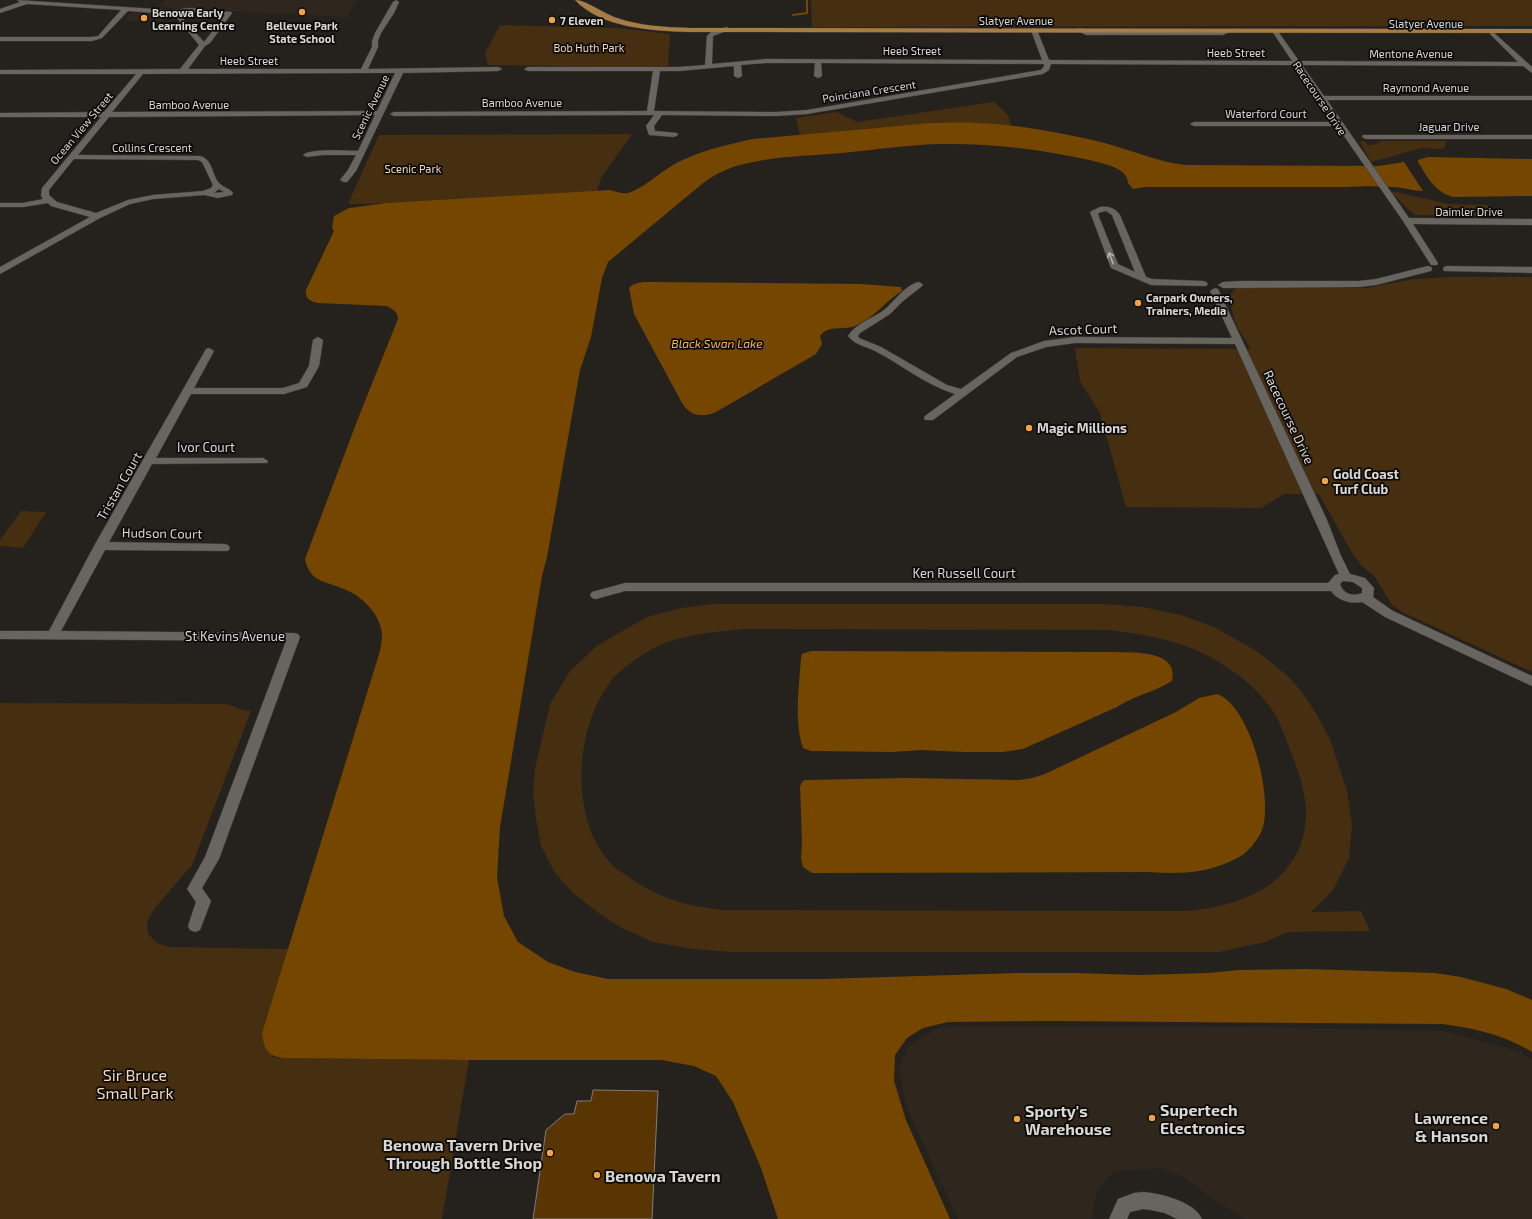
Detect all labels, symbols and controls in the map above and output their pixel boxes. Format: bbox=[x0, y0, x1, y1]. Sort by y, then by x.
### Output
place label: Benowa Early Learning Centre bbox=[152, 6, 235, 32]
marker: Bellevue Park State School bbox=[297, 7, 307, 17]
marker: Benowa Early Learning Centre bbox=[139, 13, 149, 23]
place label: 7 Eleven bbox=[560, 14, 603, 27]
street label: Slatyer Avenue bbox=[979, 14, 1053, 27]
marker: 7 Eleven bbox=[547, 15, 557, 25]
street label: Slatyer Avenue bbox=[1389, 17, 1463, 30]
place label: Bellevue Park State School bbox=[266, 19, 339, 45]
park label: Bob Huth Park bbox=[554, 41, 625, 54]
street label: Heeb Street bbox=[883, 44, 941, 57]
street label: Heeb Street bbox=[1207, 46, 1265, 59]
street label: Mentone Avenue bbox=[1369, 47, 1453, 60]
street label: Heeb Street bbox=[220, 54, 278, 67]
street label: Racecourse Drive bbox=[1290, 59, 1350, 137]
street label: Scenic Avenue bbox=[349, 72, 391, 142]
street label: Poinciana Crescent bbox=[821, 77, 917, 105]
street label: Raymond Avenue bbox=[1383, 81, 1469, 94]
street label: Ocean View Street bbox=[47, 89, 115, 167]
street label: Bamboo Avenue bbox=[482, 96, 562, 109]
street label: Bamboo Avenue bbox=[149, 98, 229, 111]
street label: Waterford Court bbox=[1225, 107, 1307, 120]
street label: Jaguar Drive bbox=[1419, 120, 1480, 133]
street label: Collins Crescent bbox=[112, 141, 192, 154]
park label: Scenic Park bbox=[385, 162, 442, 175]
street label: Daimler Drive bbox=[1435, 205, 1503, 218]
one-way arrow bbox=[1106, 252, 1114, 264]
place label: Carpark Owners, Trainers, Media bbox=[1146, 291, 1233, 317]
marker: Carpark Owners, Trainers, Media bbox=[1133, 298, 1143, 308]
street label: Ascot Court bbox=[1048, 320, 1118, 338]
water label: Black Swan Lake bbox=[671, 336, 763, 350]
street label: Racecourse Drive bbox=[1260, 367, 1318, 467]
place label: Magic Millions bbox=[1037, 420, 1127, 436]
marker: Magic Millions bbox=[1024, 423, 1034, 433]
street label: Ivor Court bbox=[177, 439, 235, 455]
street label: Tristan Court bbox=[93, 449, 145, 523]
place label: Gold Coast Turf Club bbox=[1333, 466, 1400, 497]
marker: Gold Coast Turf Club bbox=[1320, 476, 1330, 486]
street label: Hudson Court bbox=[122, 524, 202, 542]
street label: Ken Russell Court bbox=[912, 565, 1016, 581]
street label: St Kevins Avenue bbox=[185, 628, 285, 644]
park label: Sir Bruce Small Park bbox=[96, 1065, 174, 1102]
place label: Supertech Electronics bbox=[1160, 1100, 1245, 1137]
place label: Sporty's Warehouse bbox=[1025, 1101, 1111, 1138]
place label: Lawrence & Hanson bbox=[1414, 1108, 1488, 1145]
marker: Supertech Electronics bbox=[1147, 1113, 1157, 1123]
marker: Sporty's Warehouse bbox=[1012, 1114, 1022, 1124]
marker: Lawrence & Hanson bbox=[1491, 1121, 1501, 1131]
place label: Benowa Tavern Drive Through Bottle Shop bbox=[383, 1135, 542, 1172]
marker: Benowa Tavern Drive Through Bottle Shop bbox=[545, 1148, 555, 1158]
place label: Benowa Tavern bbox=[605, 1166, 721, 1185]
marker: Benowa Tavern bbox=[592, 1170, 602, 1180]

